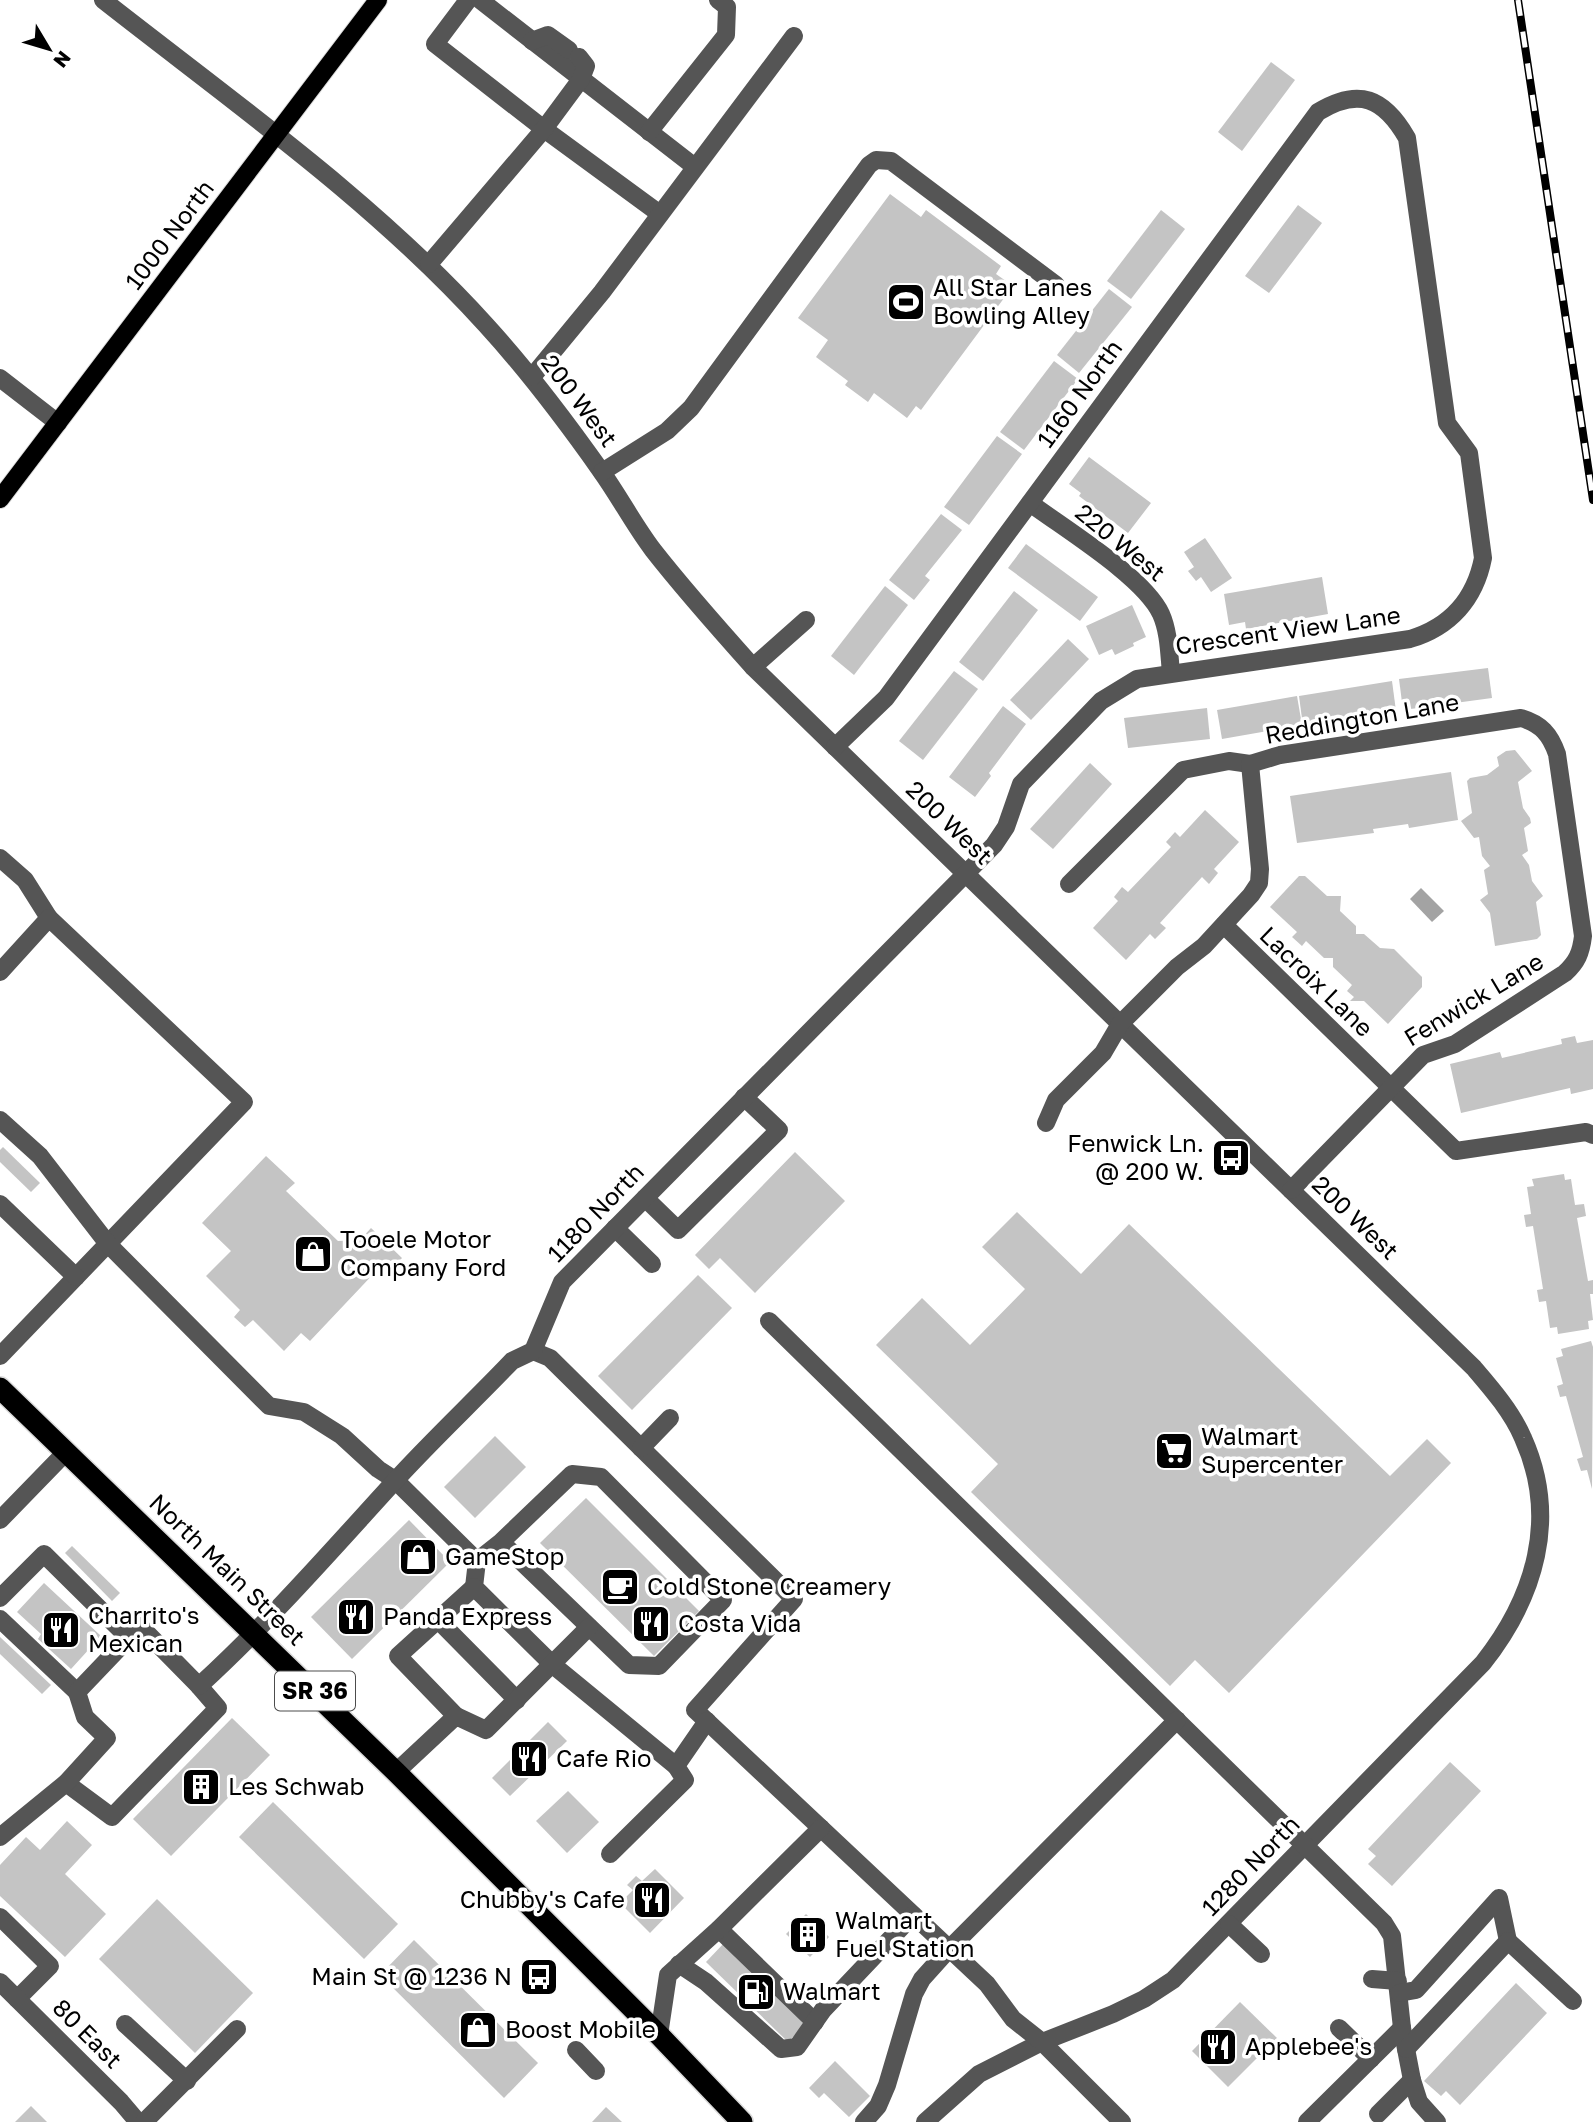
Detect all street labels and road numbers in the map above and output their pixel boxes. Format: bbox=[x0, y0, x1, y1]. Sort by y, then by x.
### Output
street label: 1000 North bbox=[118, 174, 219, 294]
street label: 1160 North bbox=[1030, 334, 1127, 452]
street label: 200 West bbox=[536, 348, 624, 452]
street label: 220 West bbox=[1070, 497, 1172, 587]
street label: Crescent View Lane bbox=[1173, 599, 1402, 660]
street label: Reddington Lane bbox=[1263, 686, 1461, 749]
street label: 200 West bbox=[901, 774, 999, 870]
street label: Lacroix Lane bbox=[1255, 920, 1380, 1042]
street label: Fenwick Lane bbox=[1398, 946, 1548, 1052]
street label: 1180 North bbox=[541, 1157, 649, 1267]
street label: 200 West bbox=[1307, 1169, 1405, 1265]
street label: North Main Street bbox=[144, 1487, 312, 1651]
road number: SR 36 bbox=[275, 1672, 355, 1710]
street label: 1280 North bbox=[1195, 1809, 1305, 1921]
street label: 80 East bbox=[47, 1992, 129, 2074]

